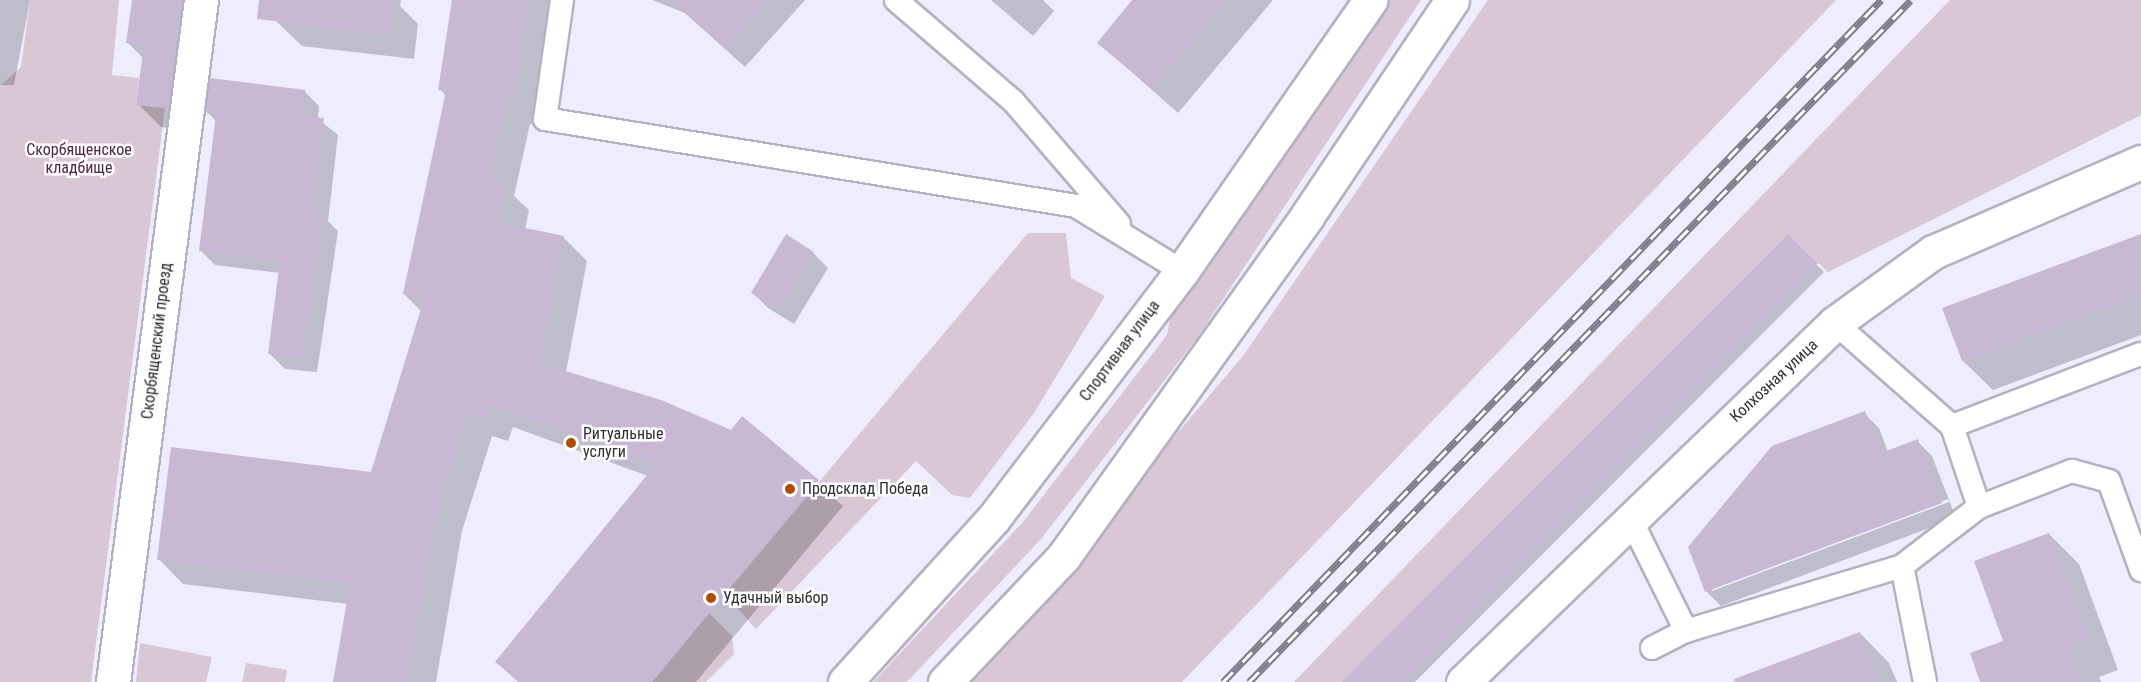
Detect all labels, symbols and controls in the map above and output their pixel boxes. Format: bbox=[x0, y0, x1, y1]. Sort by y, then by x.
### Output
park label: Скорбященское кладбище bbox=[26, 140, 132, 178]
street label: Скорбященский проезд bbox=[138, 262, 176, 420]
street label: Спортивная улица bbox=[1076, 297, 1164, 405]
street label: Колхозная улица bbox=[1726, 336, 1822, 426]
place label: Ритуальные услуги bbox=[583, 424, 663, 462]
marker: Ритуальные услуги bbox=[564, 436, 578, 450]
place label: Продсклад Победа bbox=[802, 479, 928, 499]
marker: Продсклад Победа bbox=[783, 482, 797, 496]
place label: Удачный выбор bbox=[723, 588, 828, 608]
marker: Удачный выбор bbox=[704, 591, 718, 605]

